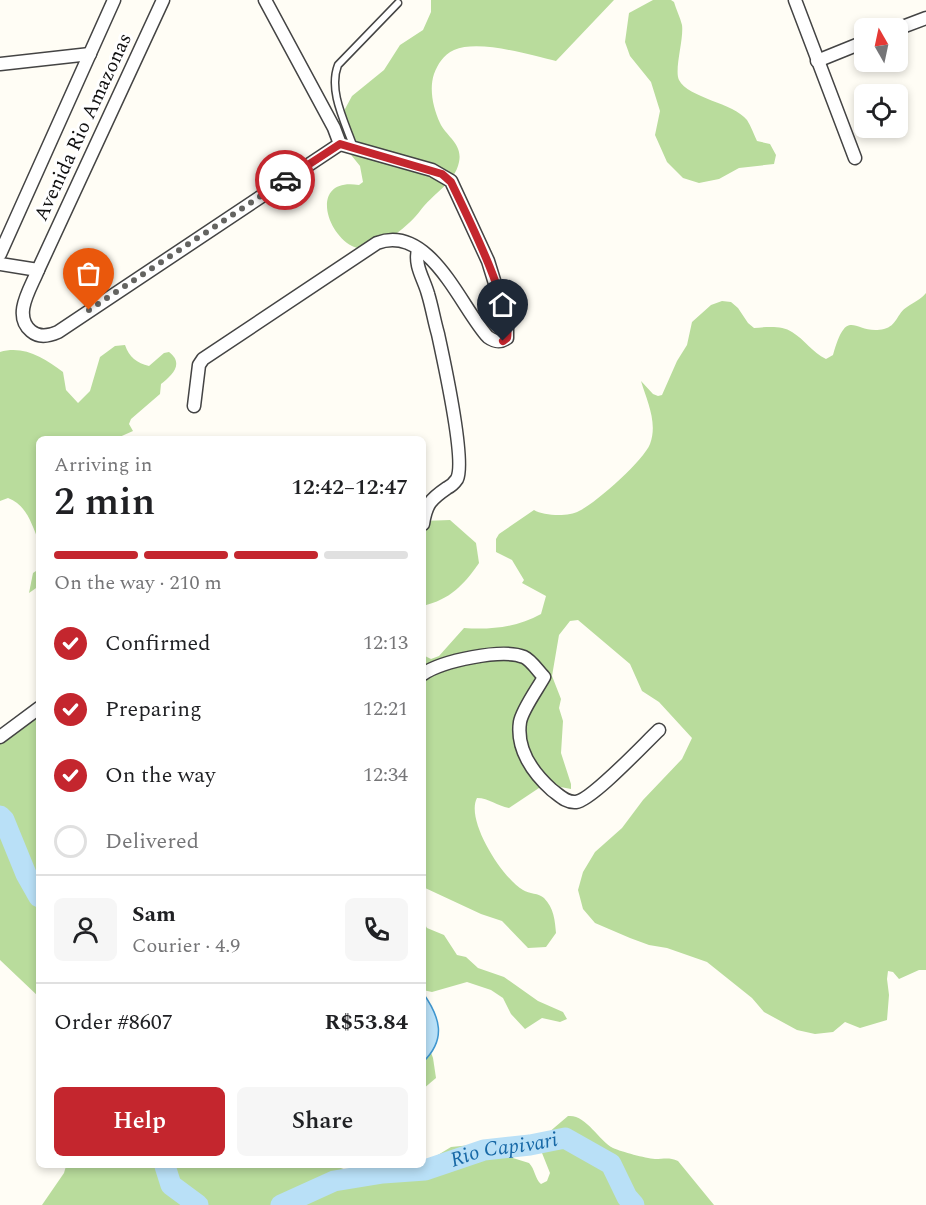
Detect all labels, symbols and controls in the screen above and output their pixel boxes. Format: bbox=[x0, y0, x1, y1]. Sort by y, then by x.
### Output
north arrow bbox=[854, 18, 908, 72]
map controls bbox=[854, 18, 908, 138]
street label: Avenida Rio Amazonas bbox=[26, 28, 140, 226]
button: locate bbox=[854, 84, 908, 138]
courier bbox=[255, 150, 315, 210]
icon: car bbox=[269, 164, 302, 197]
pin bbox=[63, 248, 114, 310]
icon: bag bbox=[72, 257, 105, 290]
pin bbox=[477, 279, 528, 341]
icon: home bbox=[486, 288, 519, 321]
text: Arriving in bbox=[54, 450, 152, 480]
text: 12:42–12:47 bbox=[291, 471, 408, 504]
text: 2 min bbox=[54, 473, 155, 532]
text: On the way · 210 m bbox=[54, 568, 222, 598]
icon: check bbox=[54, 627, 87, 660]
text: Confirmed bbox=[105, 627, 211, 660]
text: 12:13 bbox=[363, 628, 408, 658]
icon: check bbox=[54, 693, 87, 726]
text: Preparing bbox=[105, 693, 202, 726]
text: 12:21 bbox=[363, 694, 408, 724]
icon: check bbox=[54, 759, 87, 792]
text: On the way bbox=[105, 759, 216, 792]
text: 12:34 bbox=[363, 760, 408, 790]
text: Delivered bbox=[105, 825, 199, 858]
button: person bbox=[54, 898, 117, 961]
text: Sam bbox=[132, 898, 176, 931]
button: phone bbox=[345, 898, 408, 961]
text: Courier · 4.9 bbox=[132, 931, 240, 961]
text: Order #8607 bbox=[54, 1006, 173, 1039]
text: R$53.84 bbox=[324, 1006, 408, 1039]
button: Help bbox=[54, 1087, 225, 1156]
button: Share bbox=[237, 1087, 408, 1156]
water label: Rio Capivari bbox=[446, 1124, 561, 1176]

